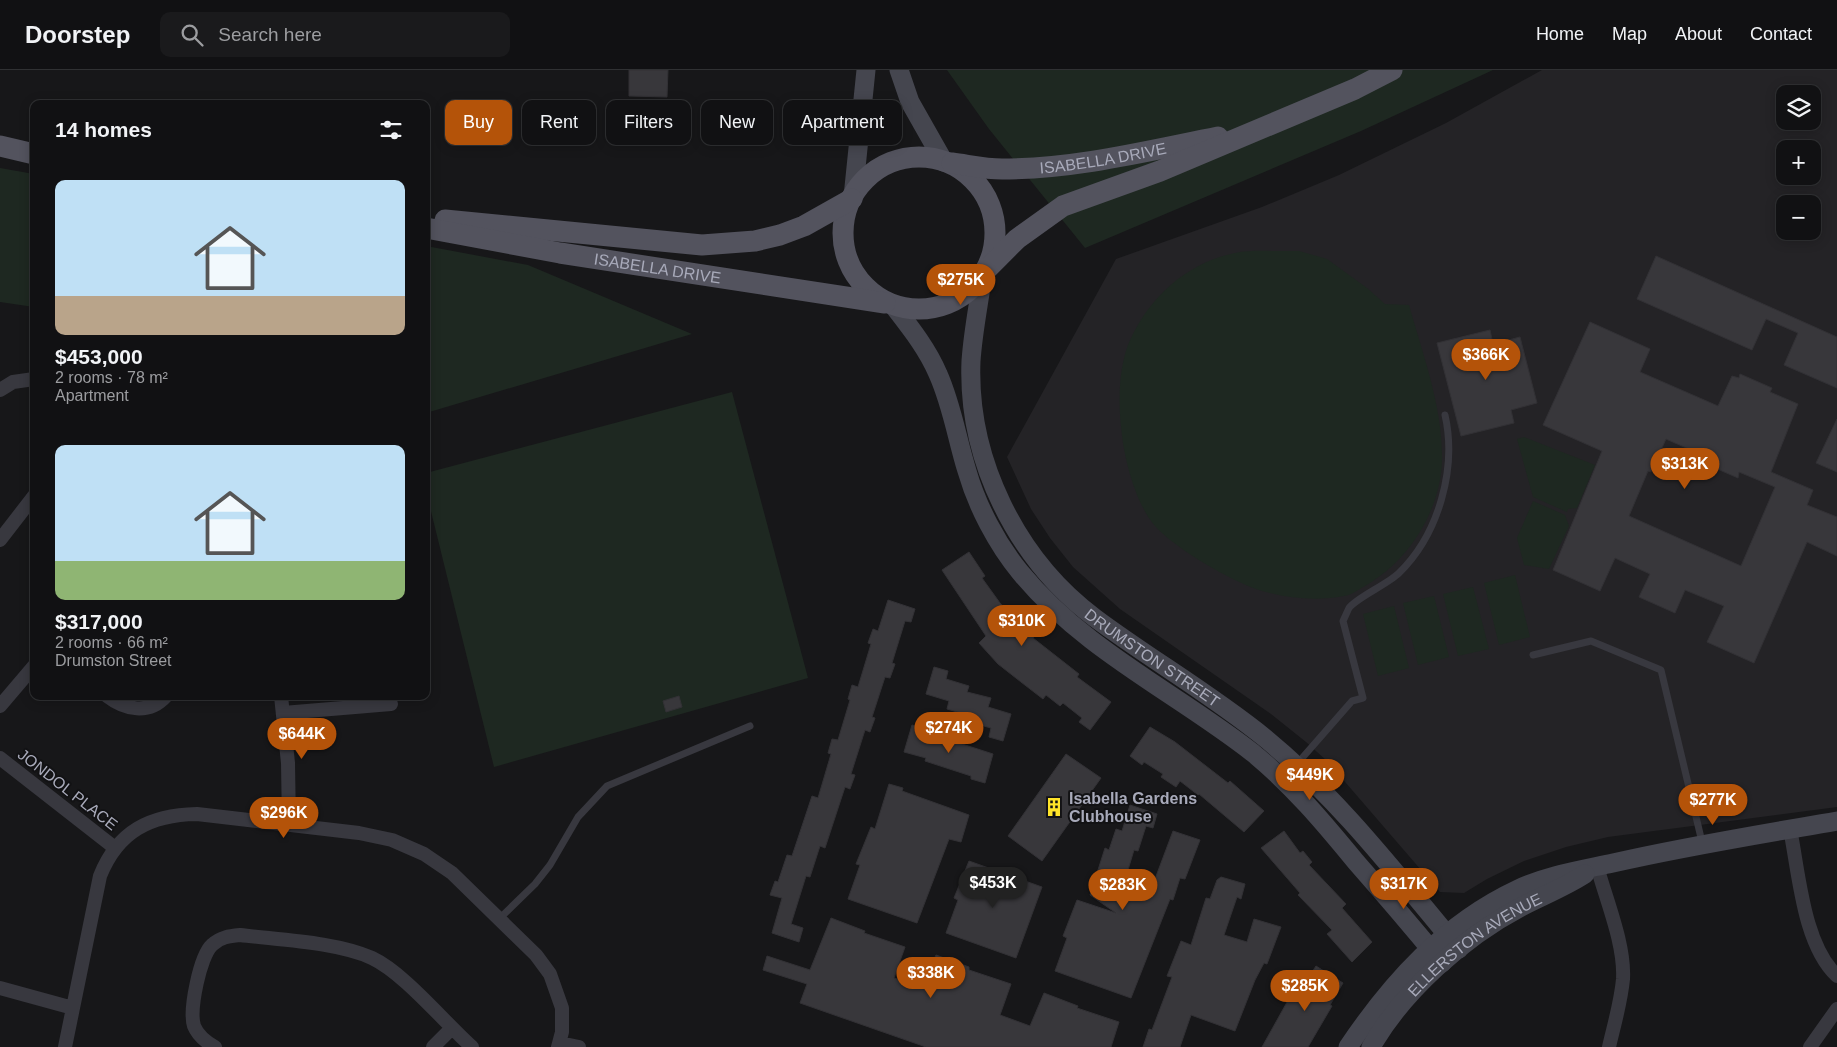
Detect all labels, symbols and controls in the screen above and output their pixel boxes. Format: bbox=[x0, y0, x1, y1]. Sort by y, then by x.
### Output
search box bbox=[160, 12, 510, 57]
text: Doorstep bbox=[25, 21, 130, 48]
icon: search bbox=[178, 21, 206, 49]
text: Search here bbox=[218, 24, 322, 45]
text: Home bbox=[1536, 24, 1584, 44]
text: Map bbox=[1612, 24, 1647, 44]
text: About bbox=[1675, 24, 1722, 44]
text: Contact bbox=[1750, 24, 1812, 44]
map controls bbox=[1776, 85, 1821, 240]
button: layers bbox=[1776, 85, 1821, 130]
chip: Buy bbox=[445, 100, 512, 145]
chip: Rent bbox=[522, 100, 596, 145]
chip: Filters bbox=[606, 100, 691, 145]
chip: New bbox=[701, 100, 773, 145]
chip: Apartment bbox=[783, 100, 902, 145]
icon: filters bbox=[377, 116, 405, 144]
text: 14 homes bbox=[55, 118, 152, 141]
street label: ISABELLA DRIVE bbox=[1039, 140, 1168, 176]
button: + bbox=[1776, 140, 1821, 185]
button: − bbox=[1776, 195, 1821, 240]
icon: home bbox=[185, 213, 275, 303]
street label: ISABELLA DRIVE bbox=[593, 250, 722, 287]
pin: $275K bbox=[926, 264, 996, 306]
text: $275K bbox=[937, 271, 985, 288]
pin: $366K bbox=[1451, 338, 1521, 381]
text: $453,000 bbox=[55, 345, 143, 368]
text: $366K bbox=[1462, 346, 1510, 363]
text: 2 rooms · 78 m² bbox=[55, 369, 168, 386]
text: Apartment bbox=[55, 387, 129, 404]
pin: $313K bbox=[1650, 448, 1720, 490]
text: $313K bbox=[1661, 455, 1709, 472]
icon: home bbox=[185, 478, 275, 568]
pin: $310K bbox=[987, 604, 1057, 647]
street label: DRUMSTON STREET bbox=[1082, 606, 1223, 710]
text: $317,000 bbox=[55, 610, 143, 633]
text: $310K bbox=[998, 612, 1046, 629]
text: 2 rooms · 66 m² bbox=[55, 634, 168, 651]
text: Drumston Street bbox=[55, 652, 171, 669]
pin: $274K bbox=[914, 712, 984, 754]
pin: $644K bbox=[267, 718, 337, 760]
text: $274K bbox=[925, 719, 973, 736]
text: $644K bbox=[278, 725, 326, 742]
street label: JONDOL PLACE bbox=[15, 745, 121, 833]
pin: $449K bbox=[1275, 758, 1345, 801]
text: $449K bbox=[1286, 766, 1334, 783]
pin: $277K bbox=[1678, 784, 1748, 826]
place label: Isabella Gardens Clubhouse bbox=[1069, 790, 1197, 825]
text: $277K bbox=[1689, 791, 1737, 808]
pin: $296K bbox=[249, 796, 319, 839]
building icon: Isabella Gardens Clubhouse bbox=[1043, 796, 1065, 818]
text: $296K bbox=[260, 804, 308, 821]
pin: $453K bbox=[958, 866, 1028, 909]
pin: $283K bbox=[1088, 868, 1158, 911]
pin: $317K bbox=[1369, 868, 1439, 910]
text: $453K bbox=[969, 874, 1017, 891]
text: $317K bbox=[1380, 875, 1428, 892]
text: $283K bbox=[1099, 876, 1147, 893]
street label: ELLERSTON AVENUE bbox=[1405, 890, 1544, 1000]
pin: $338K bbox=[896, 956, 966, 999]
text: $338K bbox=[907, 964, 955, 981]
pin: $285K bbox=[1270, 970, 1340, 1012]
text: $285K bbox=[1281, 977, 1329, 994]

